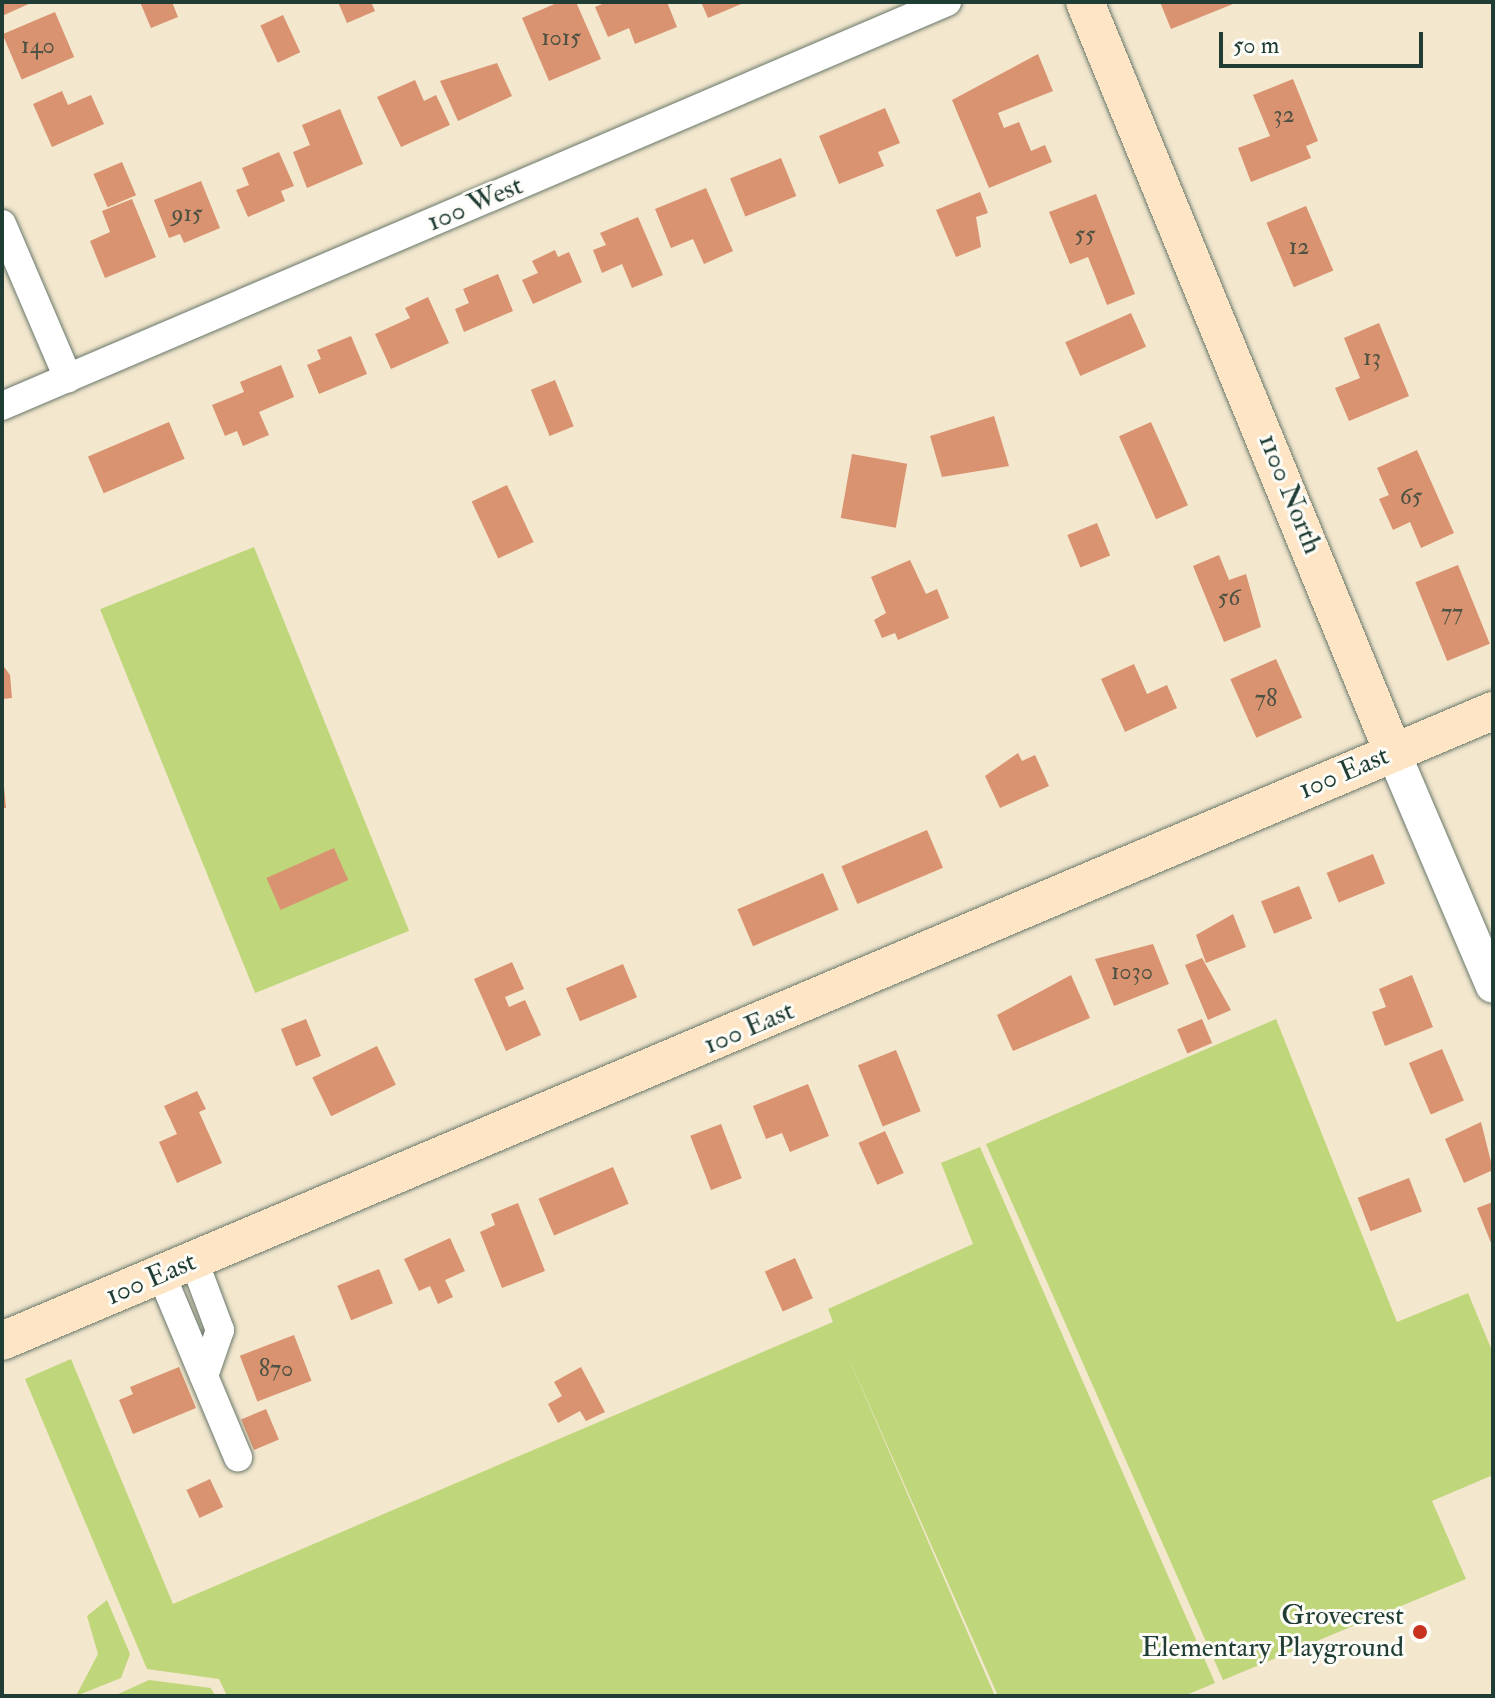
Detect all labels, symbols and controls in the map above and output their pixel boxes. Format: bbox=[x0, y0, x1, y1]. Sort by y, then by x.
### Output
scale bar bbox=[1223, 16, 1427, 66]
house number: 1015 bbox=[541, 24, 581, 52]
text: 50 m bbox=[1233, 30, 1279, 61]
house number: 140 bbox=[21, 32, 55, 60]
house number: 32 bbox=[1273, 101, 1295, 129]
street label: 100 West bbox=[422, 169, 528, 239]
house number: 915 bbox=[171, 200, 203, 228]
house number: 55 bbox=[1074, 221, 1096, 249]
house number: 12 bbox=[1289, 233, 1309, 261]
house number: 13 bbox=[1363, 344, 1381, 372]
street label: 1100 North bbox=[1251, 429, 1329, 559]
house number: 65 bbox=[1400, 483, 1422, 511]
house number: 56 bbox=[1218, 584, 1240, 612]
house number: 77 bbox=[1441, 599, 1463, 627]
house number: 78 bbox=[1255, 685, 1277, 713]
street label: 100 East bbox=[1294, 739, 1394, 807]
house number: 1030 bbox=[1111, 958, 1153, 986]
street label: 100 East bbox=[699, 994, 799, 1062]
street label: 100 East bbox=[101, 1245, 201, 1313]
house number: 870 bbox=[259, 1355, 293, 1383]
place label: Grovecrest Elementary Playground bbox=[1141, 1599, 1404, 1665]
marker: Grovecrest Elementary Playground bbox=[1411, 1623, 1429, 1641]

